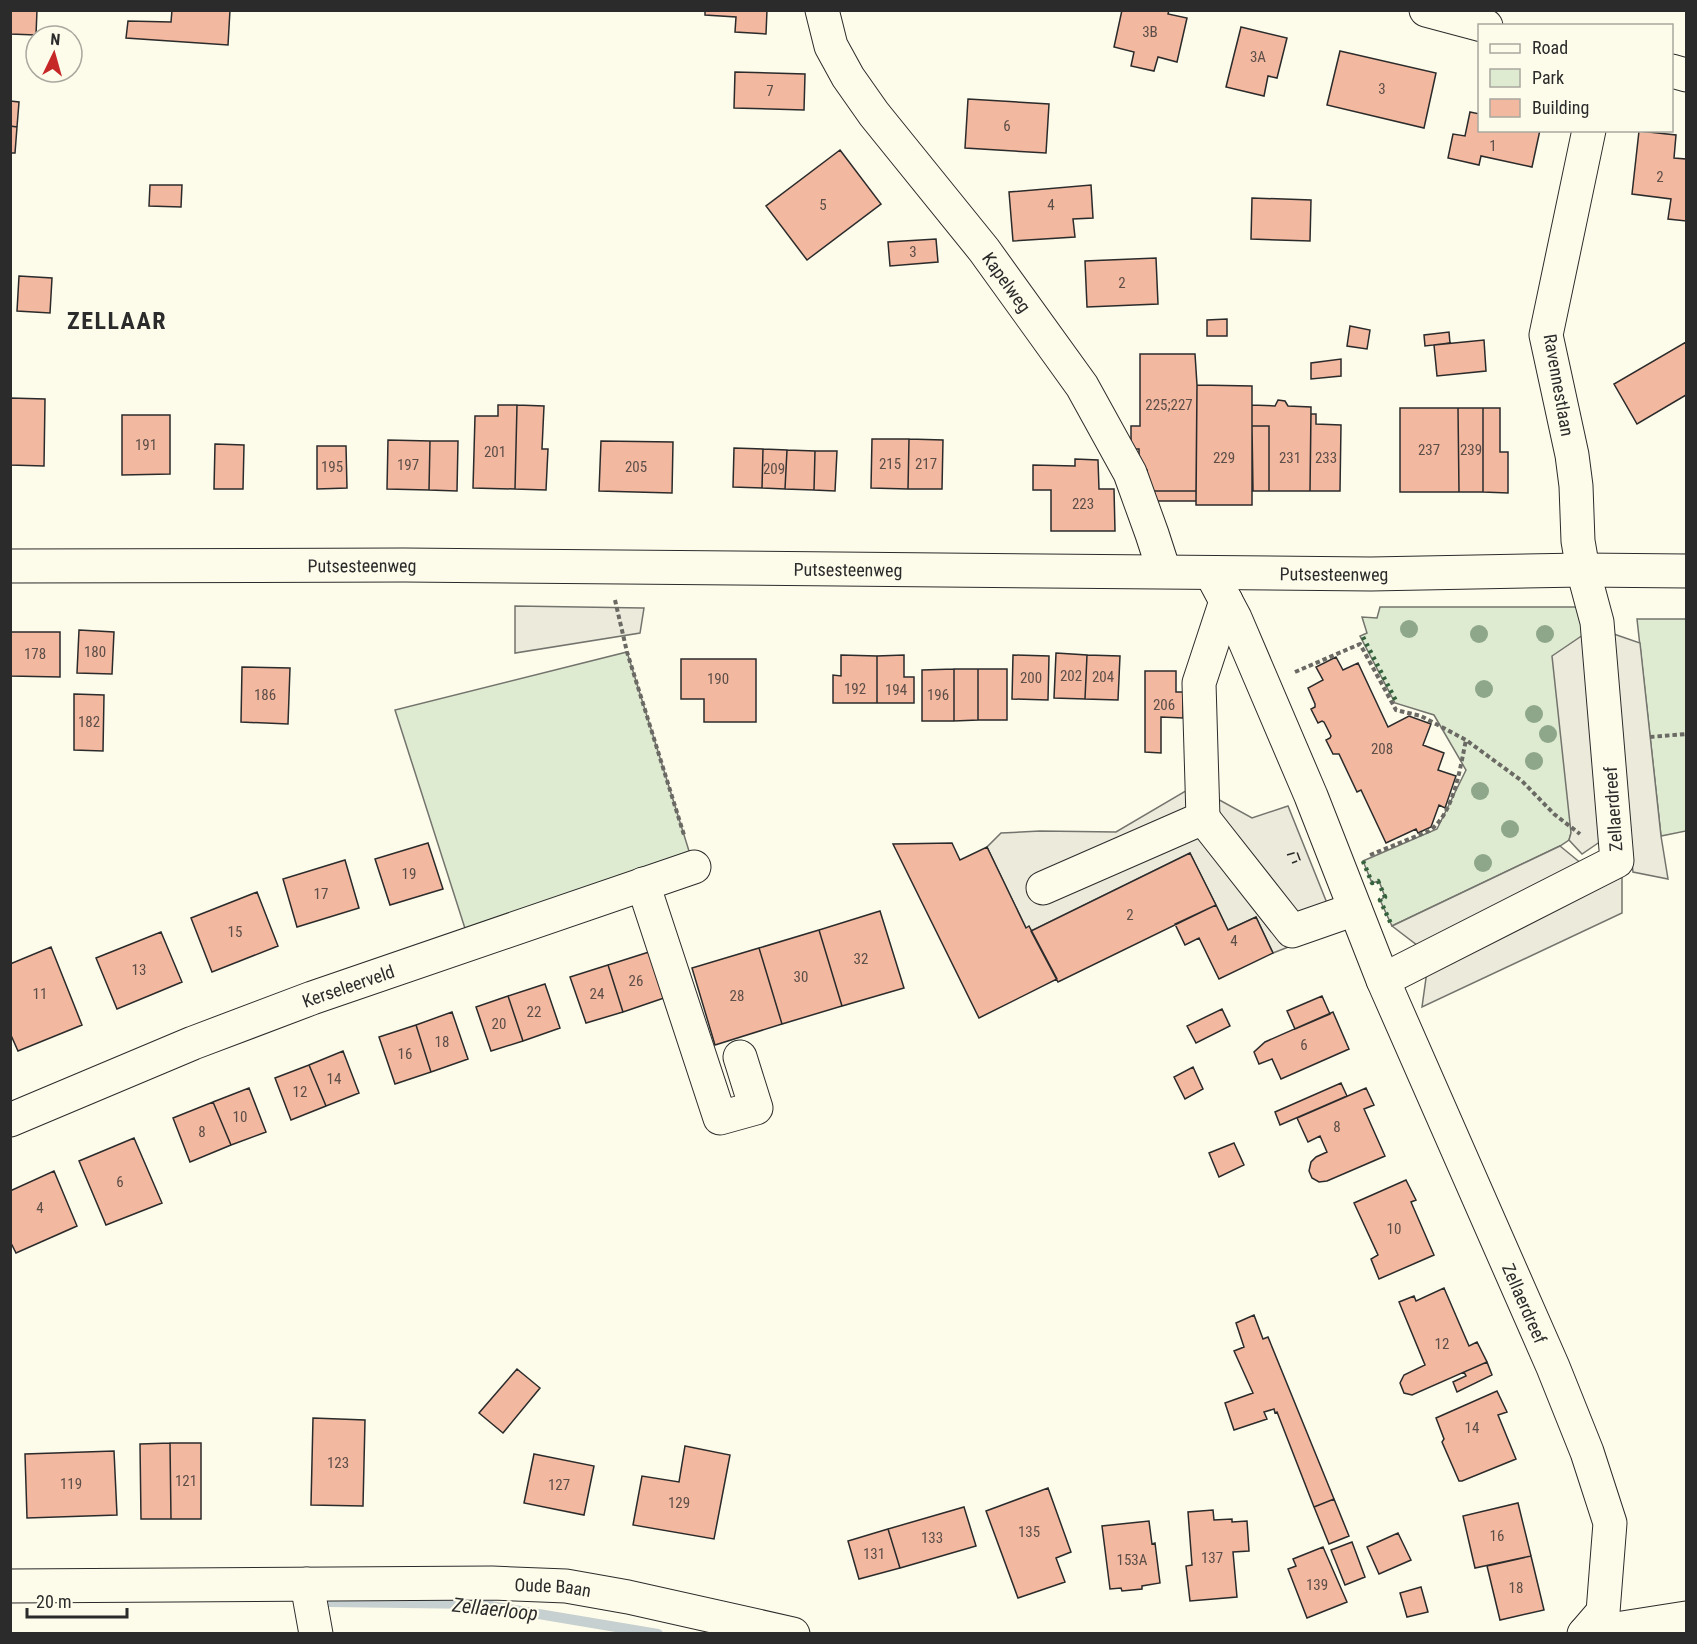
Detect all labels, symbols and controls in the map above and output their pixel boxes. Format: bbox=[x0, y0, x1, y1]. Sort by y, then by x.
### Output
house number: 3B bbox=[1142, 23, 1158, 41]
north arrow bbox=[24, 24, 84, 84]
legend bbox=[1478, 24, 1673, 132]
text: N bbox=[50, 30, 61, 49]
text: Road bbox=[1532, 37, 1568, 58]
house number: 3A bbox=[1250, 48, 1266, 66]
text: Park bbox=[1532, 67, 1564, 88]
house number: 3 bbox=[1378, 80, 1386, 98]
house number: 7 bbox=[766, 82, 774, 100]
text: Building bbox=[1532, 97, 1589, 118]
house number: 6 bbox=[1003, 117, 1011, 135]
house number: 1 bbox=[1489, 137, 1497, 155]
house number: 2 bbox=[1656, 168, 1664, 186]
house number: 5 bbox=[819, 196, 827, 214]
house number: 4 bbox=[1047, 196, 1055, 214]
house number: 3 bbox=[909, 243, 917, 261]
street label: Kapelweg bbox=[978, 248, 1036, 316]
house number: 2 bbox=[1118, 274, 1126, 292]
district label: ZELLAAR bbox=[67, 307, 167, 335]
street label: Ravennestlaan bbox=[1540, 332, 1578, 438]
house number: 225;227 bbox=[1145, 396, 1193, 414]
house number: 191 bbox=[135, 436, 157, 454]
house number: 237 bbox=[1418, 441, 1440, 459]
house number: 239 bbox=[1460, 441, 1482, 459]
house number: 201 bbox=[484, 443, 506, 461]
house number: 229 bbox=[1213, 449, 1235, 467]
house number: 231 bbox=[1279, 449, 1301, 467]
house number: 233 bbox=[1315, 449, 1337, 467]
house number: 215 bbox=[879, 455, 901, 473]
house number: 217 bbox=[915, 455, 937, 473]
house number: 197 bbox=[397, 456, 419, 474]
house number: 195 bbox=[321, 458, 343, 476]
house number: 205 bbox=[625, 458, 647, 476]
house number: 209 bbox=[763, 460, 785, 478]
house number: 223 bbox=[1072, 495, 1094, 513]
street label: Putsesteenweg bbox=[308, 554, 417, 576]
street label: Putsesteenweg bbox=[793, 558, 902, 580]
street label: Putsesteenweg bbox=[1279, 563, 1389, 585]
house number: 180 bbox=[84, 643, 106, 661]
house number: 178 bbox=[24, 645, 46, 663]
house number: 202 bbox=[1060, 667, 1082, 685]
house number: 204 bbox=[1092, 668, 1114, 686]
house number: 200 bbox=[1020, 669, 1042, 687]
house number: 190 bbox=[707, 670, 729, 688]
house number: 192 bbox=[844, 680, 866, 698]
house number: 194 bbox=[885, 681, 907, 699]
house number: 186 bbox=[254, 686, 276, 704]
house number: 196 bbox=[927, 686, 949, 704]
house number: 206 bbox=[1153, 696, 1175, 714]
house number: 182 bbox=[78, 713, 100, 731]
house number: 208 bbox=[1371, 740, 1393, 758]
street label: Zellaerdreef bbox=[1600, 766, 1626, 852]
house number: 19 bbox=[402, 865, 416, 883]
house number: 17 bbox=[314, 885, 328, 903]
house number: 2 bbox=[1126, 906, 1134, 924]
house number: 15 bbox=[228, 923, 242, 941]
house number: 4 bbox=[1230, 932, 1238, 950]
house number: 32 bbox=[854, 950, 868, 968]
street label: Kerseleerveld bbox=[299, 960, 397, 1011]
house number: 13 bbox=[132, 961, 146, 979]
house number: 30 bbox=[794, 968, 808, 986]
house number: 26 bbox=[629, 972, 643, 990]
house number: 11 bbox=[33, 985, 47, 1003]
house number: 24 bbox=[590, 985, 604, 1003]
house number: 28 bbox=[730, 987, 744, 1005]
house number: 22 bbox=[527, 1003, 541, 1021]
house number: 20 bbox=[492, 1015, 506, 1033]
house number: 18 bbox=[435, 1033, 449, 1051]
house number: 6 bbox=[1300, 1036, 1308, 1054]
house number: 16 bbox=[398, 1045, 412, 1063]
house number: 14 bbox=[327, 1070, 341, 1088]
house number: 12 bbox=[293, 1083, 307, 1101]
house number: 10 bbox=[233, 1108, 247, 1126]
house number: 8 bbox=[1333, 1118, 1341, 1136]
house number: 8 bbox=[198, 1123, 206, 1141]
house number: 6 bbox=[116, 1173, 124, 1191]
house number: 4 bbox=[36, 1199, 44, 1217]
house number: 10 bbox=[1387, 1220, 1401, 1238]
street label: Zellaerdreef bbox=[1498, 1260, 1552, 1347]
house number: 12 bbox=[1435, 1335, 1449, 1353]
house number: 14 bbox=[1465, 1419, 1479, 1437]
house number: 123 bbox=[327, 1454, 349, 1472]
house number: 121 bbox=[175, 1472, 197, 1490]
house number: 119 bbox=[60, 1475, 82, 1493]
house number: 127 bbox=[548, 1476, 570, 1494]
house number: 129 bbox=[668, 1494, 690, 1512]
house number: 135 bbox=[1018, 1523, 1040, 1541]
house number: 16 bbox=[1490, 1527, 1504, 1545]
house number: 133 bbox=[921, 1529, 943, 1547]
house number: 131 bbox=[863, 1545, 885, 1563]
house number: 137 bbox=[1201, 1549, 1223, 1567]
house number: 153A bbox=[1117, 1551, 1148, 1569]
street label: Oude Baan bbox=[514, 1573, 593, 1601]
house number: 139 bbox=[1306, 1576, 1328, 1594]
house number: 18 bbox=[1509, 1579, 1523, 1597]
scale bar bbox=[27, 1581, 128, 1619]
text: 20 m bbox=[36, 1591, 71, 1612]
water label: Zellaerloop bbox=[450, 1592, 539, 1625]

